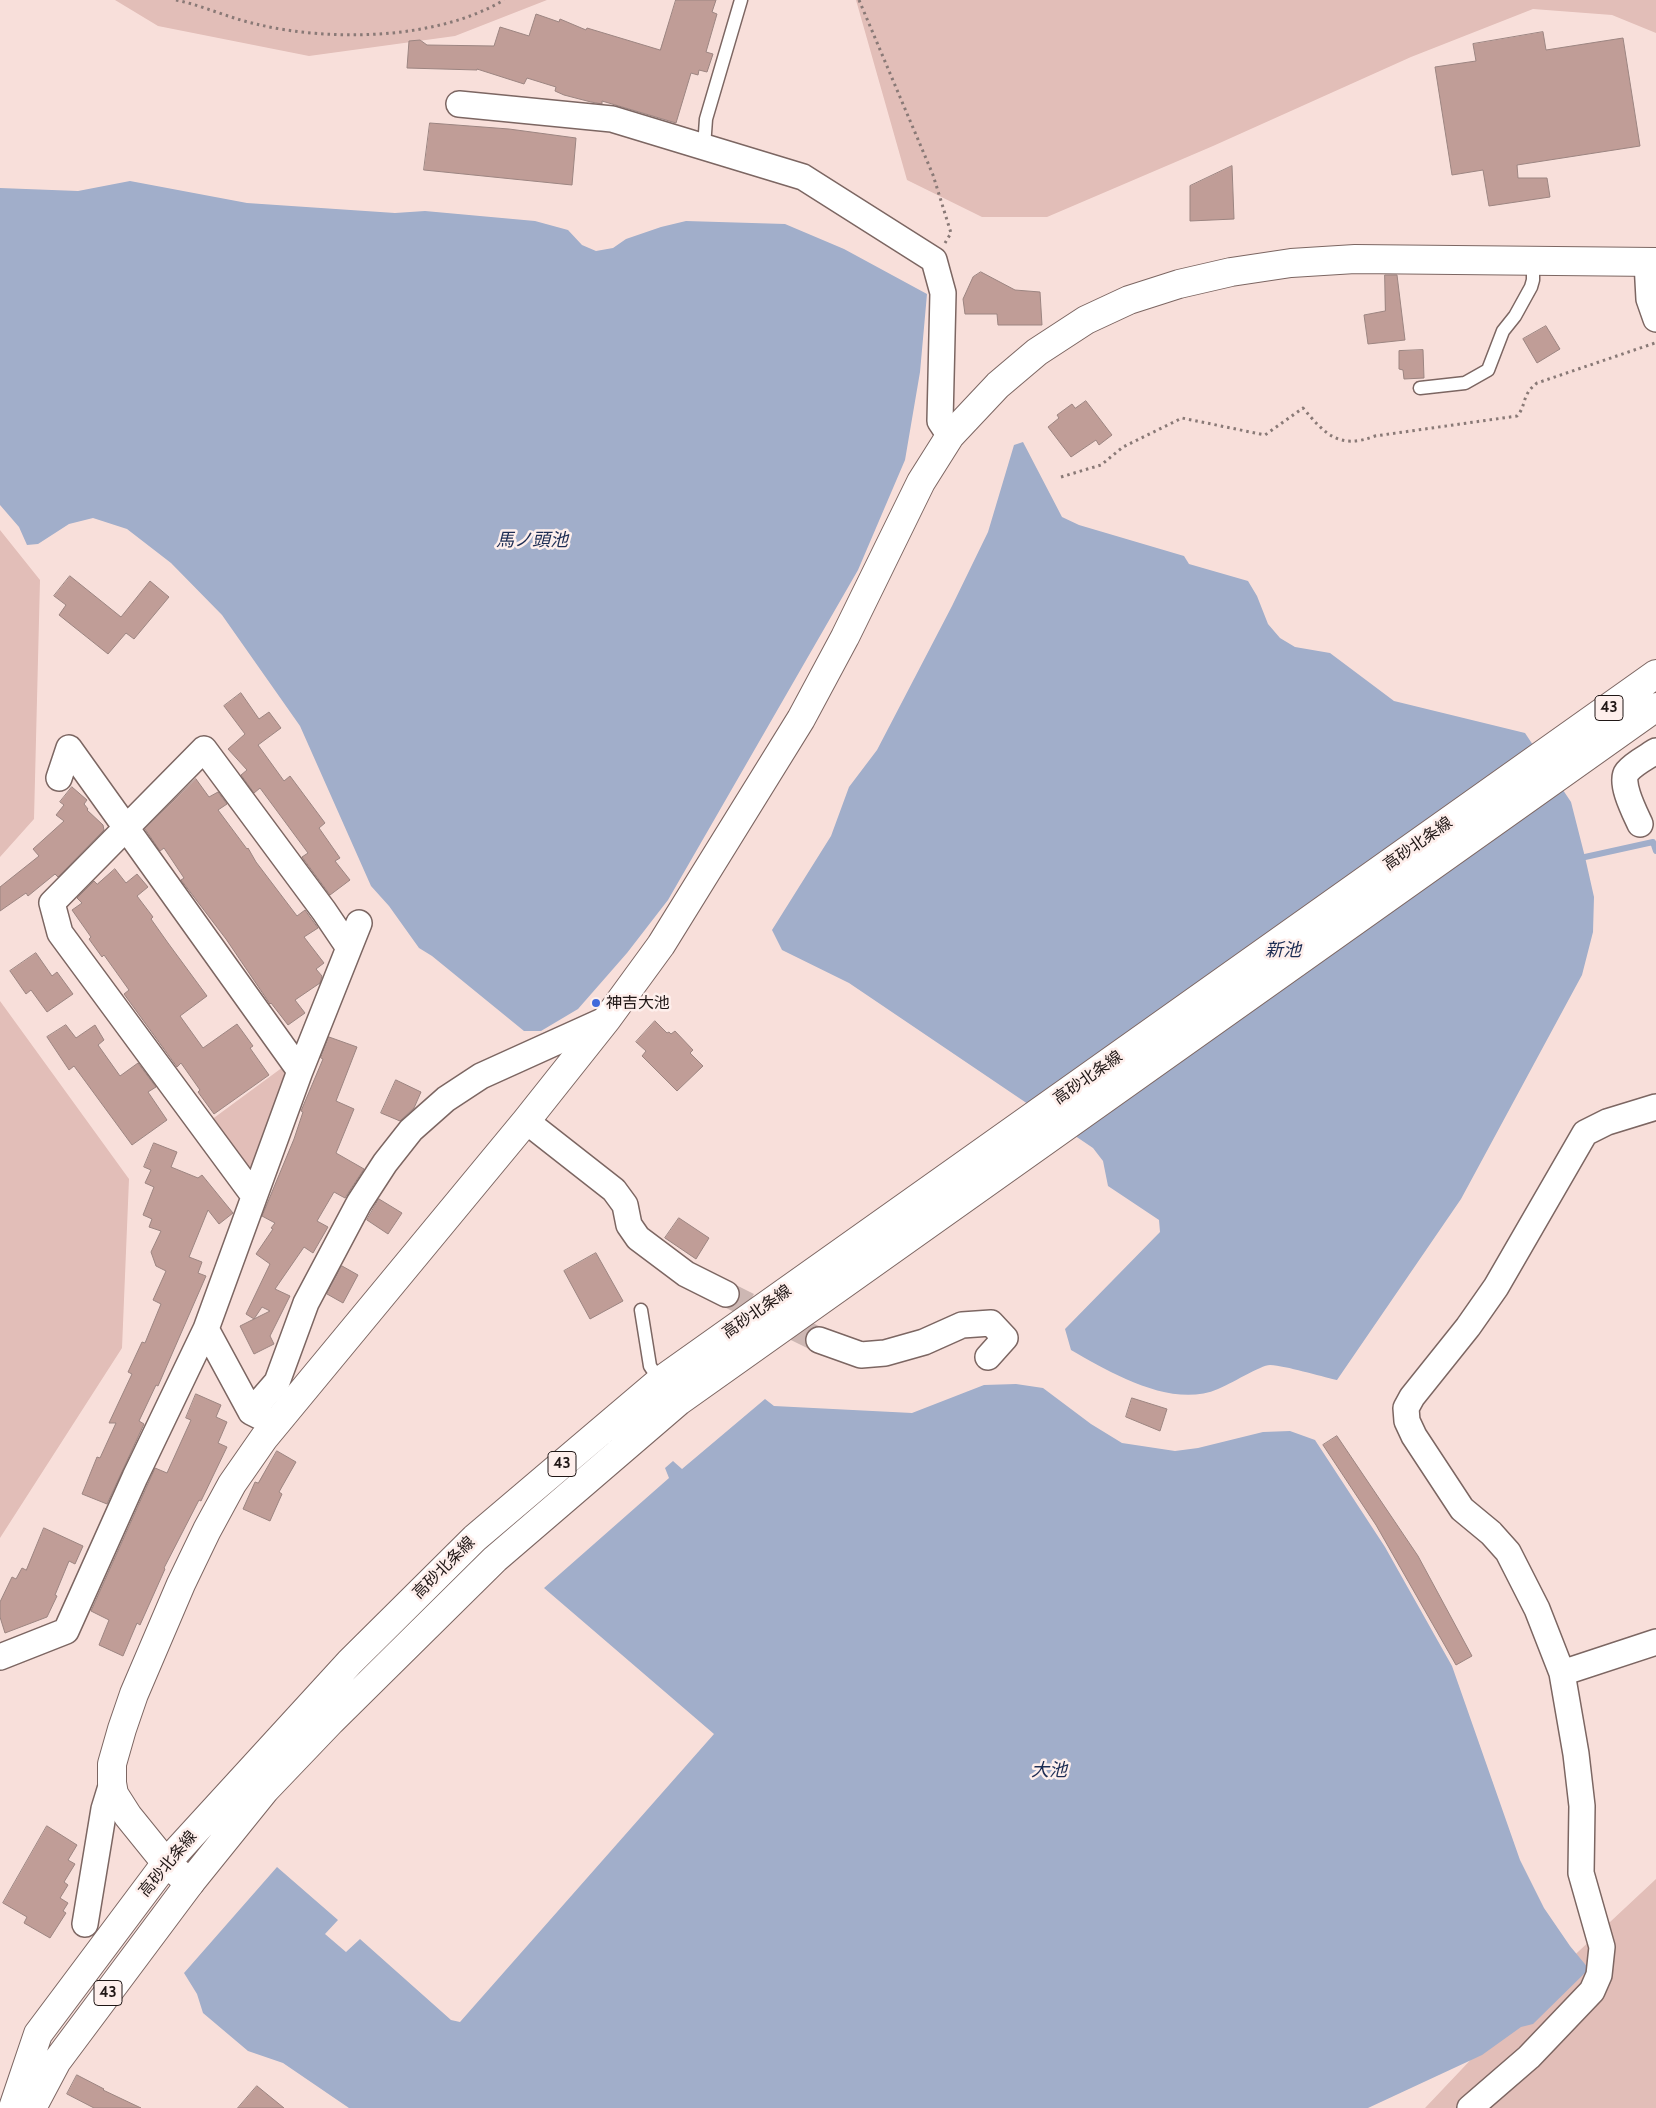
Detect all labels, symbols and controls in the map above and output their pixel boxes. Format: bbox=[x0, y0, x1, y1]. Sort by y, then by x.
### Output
water label: 馬ノ頭池 bbox=[496, 530, 568, 552]
road number: 43 bbox=[1595, 696, 1623, 720]
street label: 高砂北条線 bbox=[1380, 813, 1456, 875]
water label: 新池 bbox=[1265, 940, 1301, 962]
place label: 神吉大池 bbox=[606, 993, 670, 1013]
marker: 神吉大池 bbox=[590, 997, 602, 1009]
street label: 高砂北条線 bbox=[1050, 1047, 1126, 1109]
street label: 高砂北条線 bbox=[719, 1281, 795, 1343]
road number: 43 bbox=[548, 1452, 576, 1476]
street label: 高砂北条線 bbox=[409, 1533, 479, 1603]
water label: 大池 bbox=[1031, 1760, 1067, 1782]
street label: 高砂北条線 bbox=[135, 1827, 201, 1901]
road number: 43 bbox=[94, 1980, 122, 2006]

